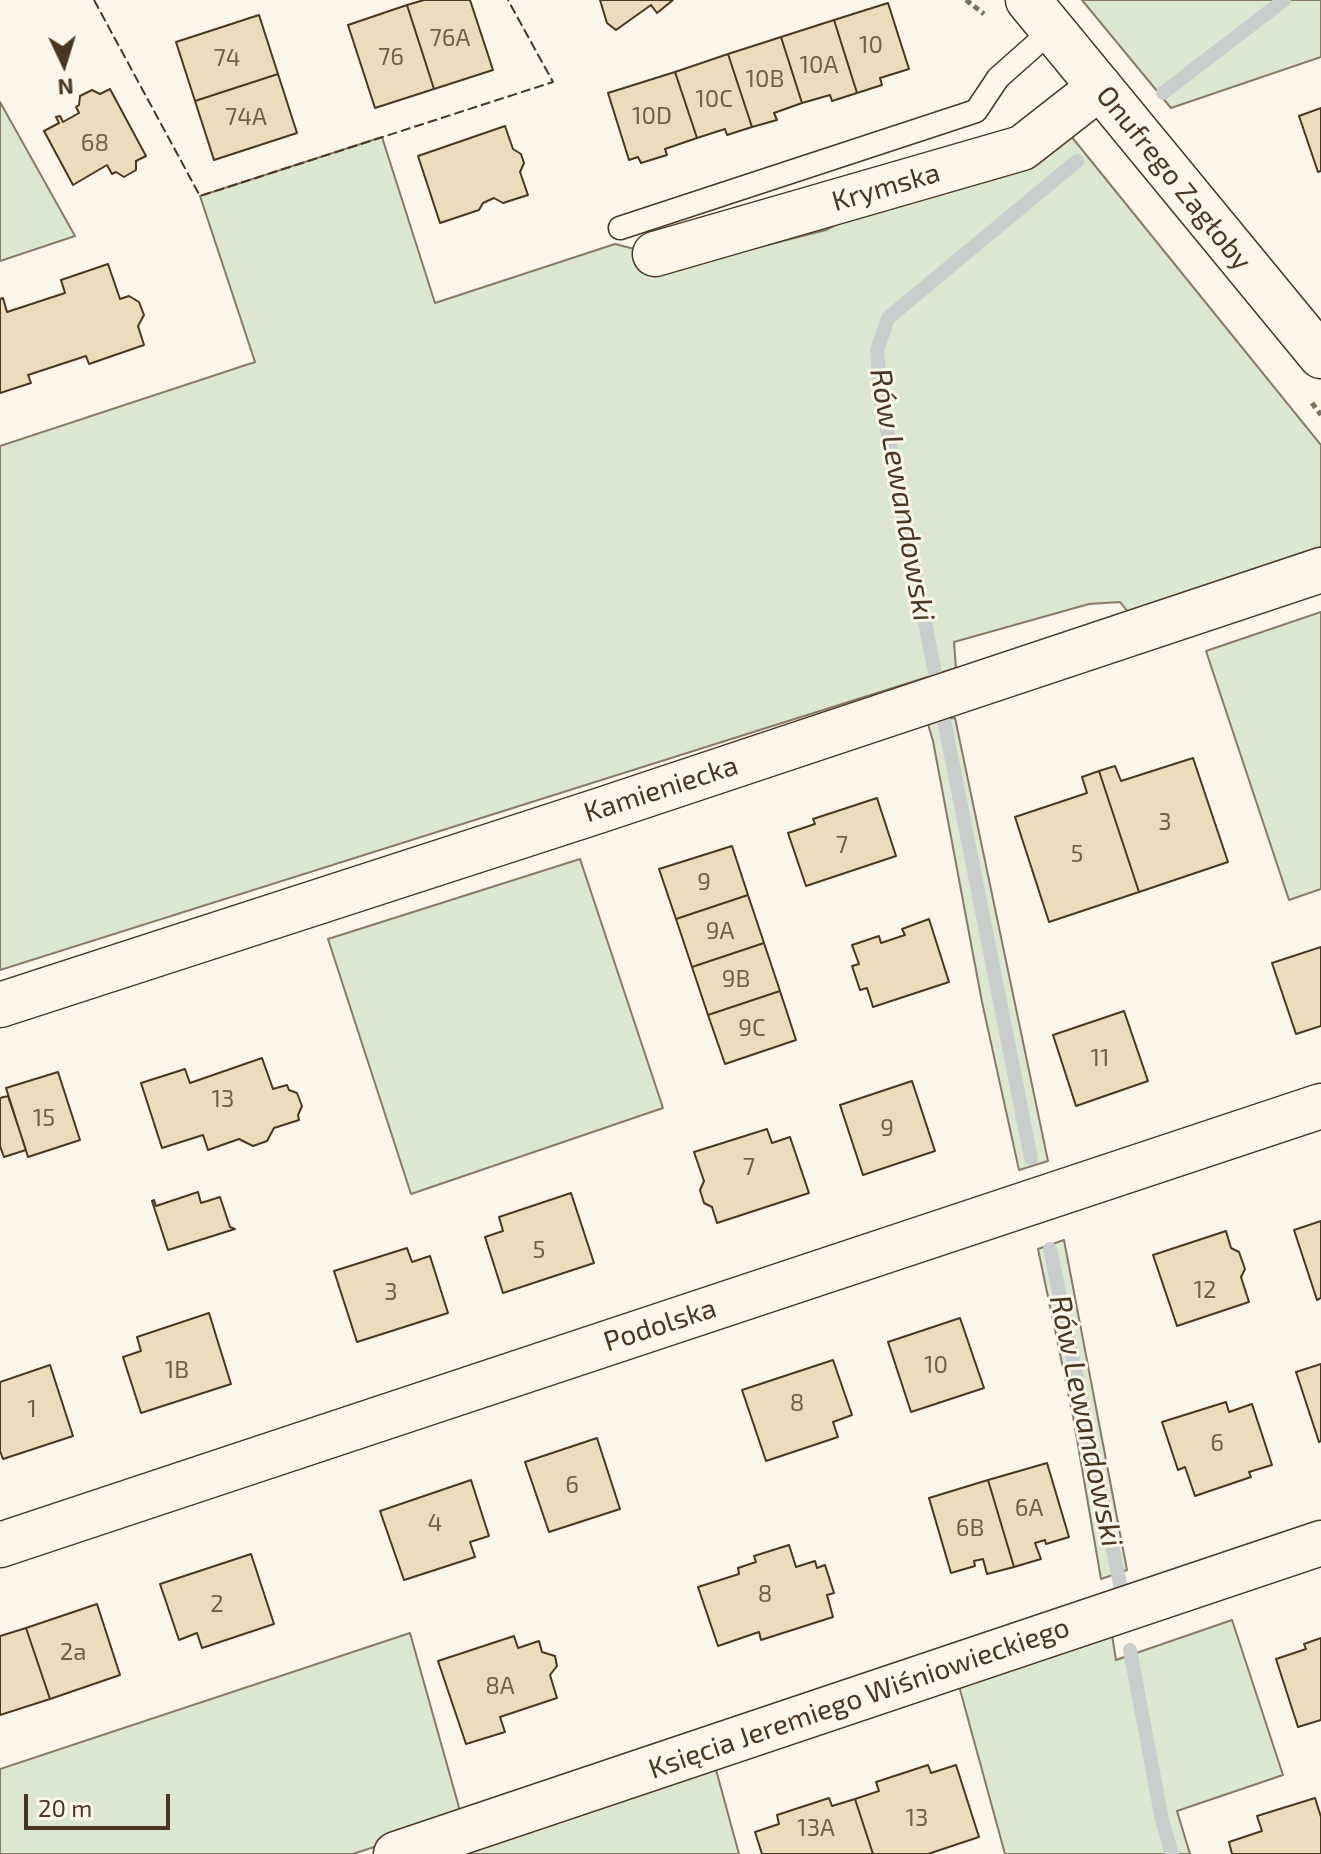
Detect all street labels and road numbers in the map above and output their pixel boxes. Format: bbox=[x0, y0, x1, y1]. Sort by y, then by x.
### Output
street label: Onufrego Zagłoby bbox=[1089, 79, 1259, 277]
street label: Krymska bbox=[828, 156, 944, 218]
street label: Kamieniecka bbox=[580, 748, 742, 830]
street label: Podolska bbox=[599, 1291, 721, 1359]
street label: Księcia Jeremiego Wiśniowieckiego bbox=[644, 1610, 1074, 1786]

